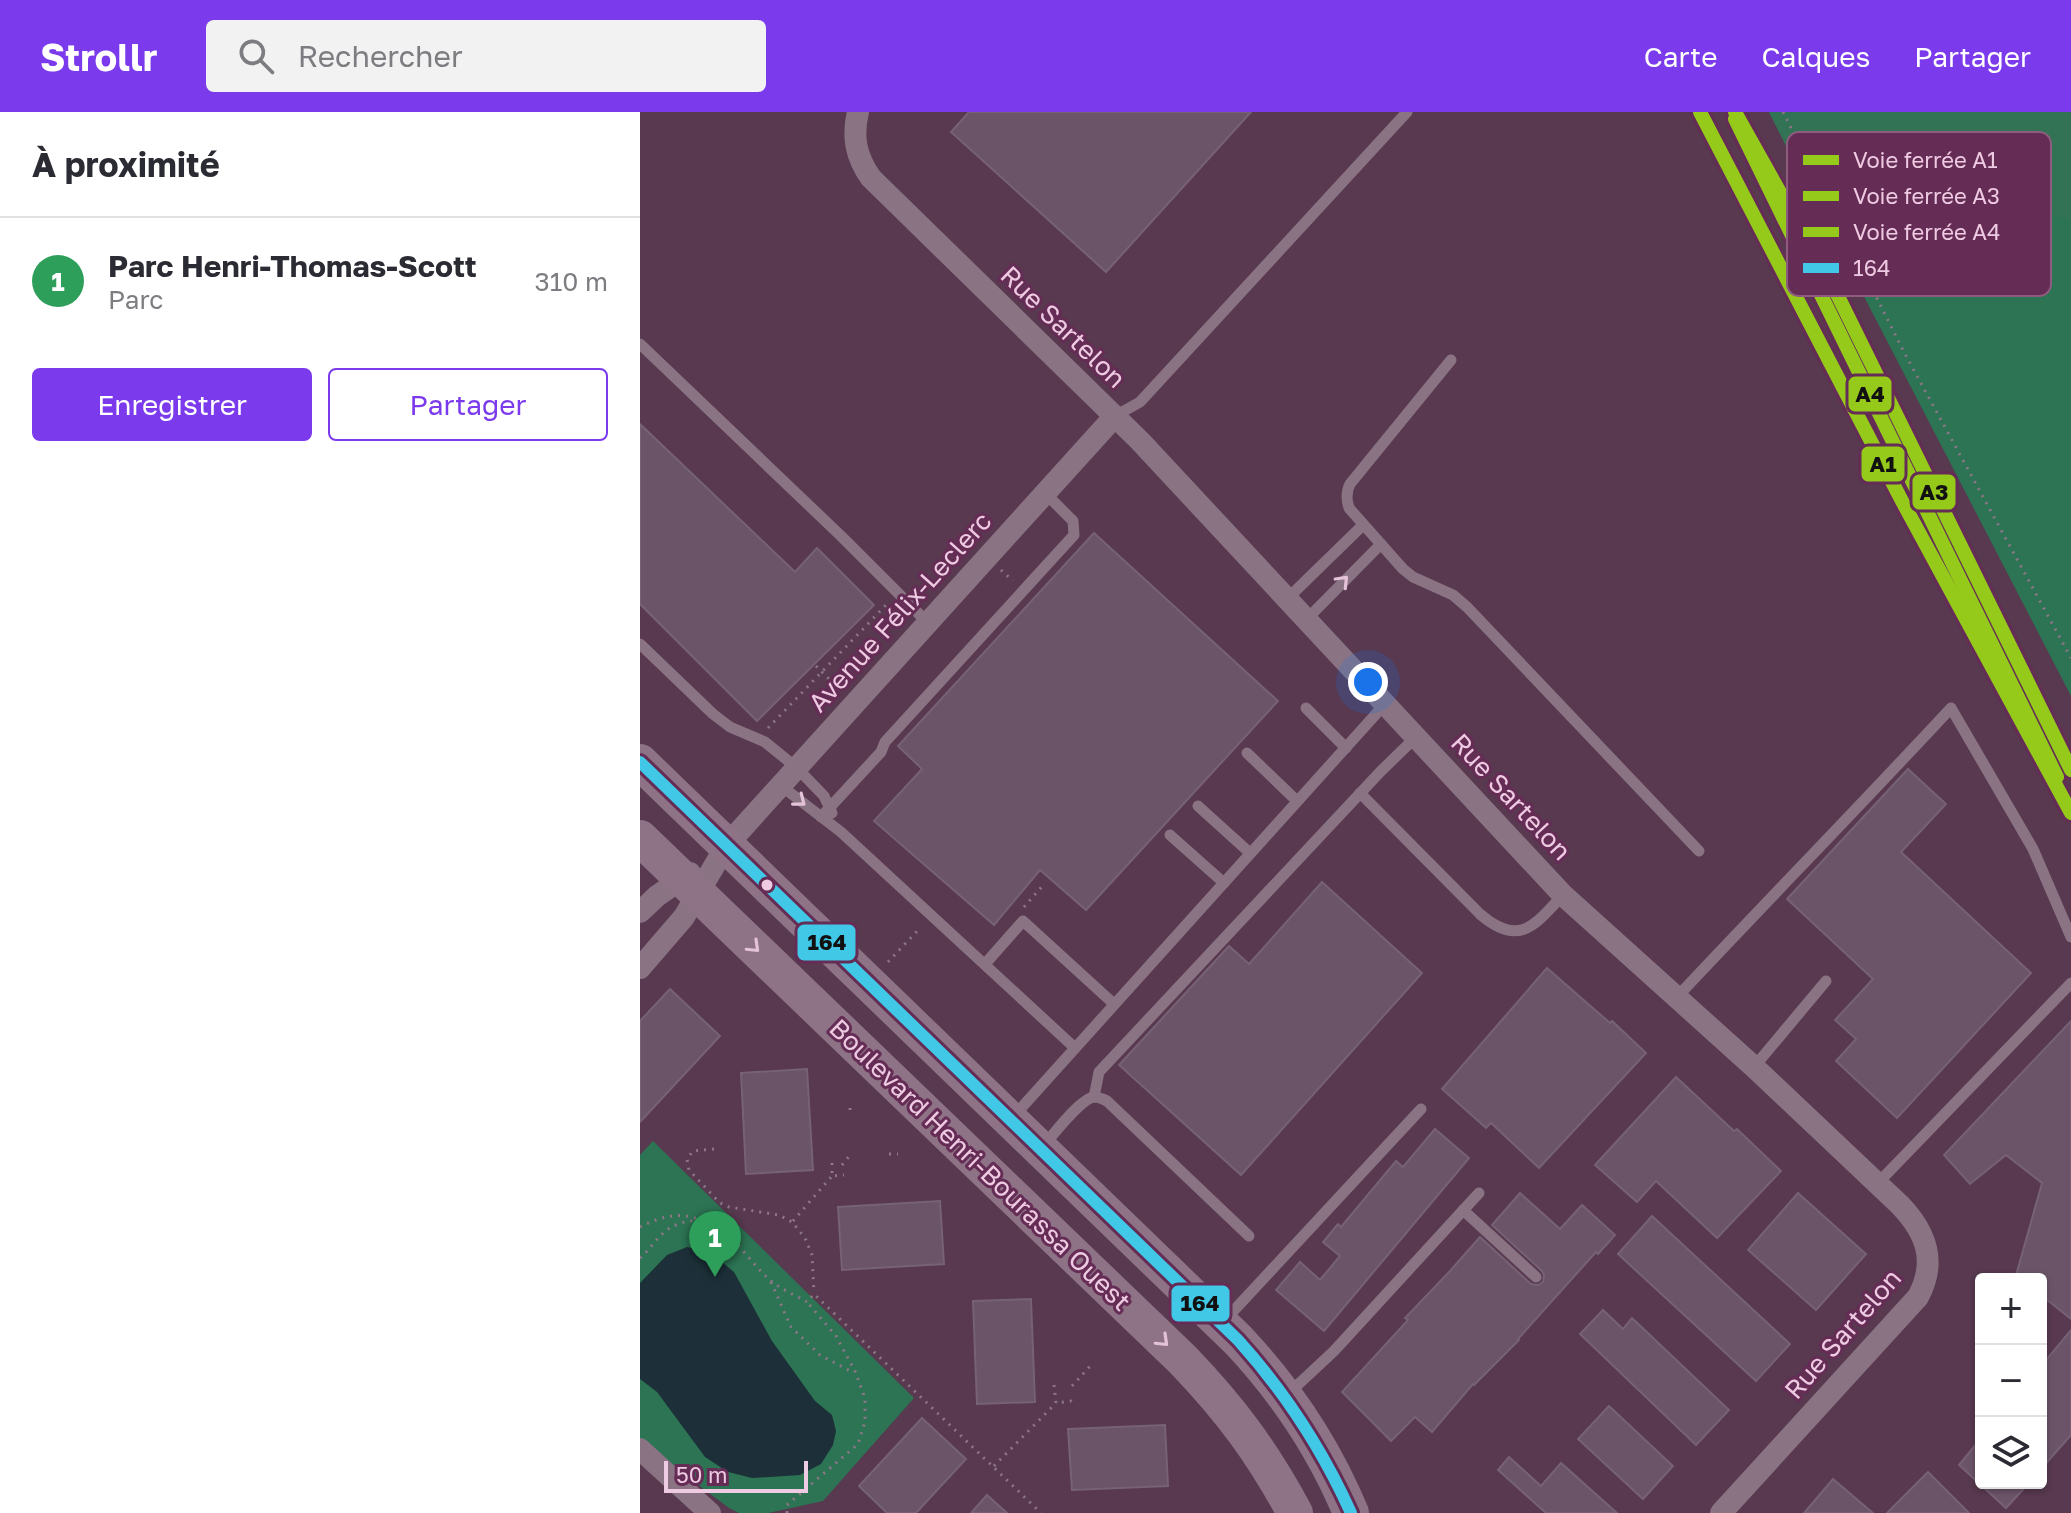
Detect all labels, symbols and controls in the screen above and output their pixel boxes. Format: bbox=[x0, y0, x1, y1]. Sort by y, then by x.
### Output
search box bbox=[206, 20, 766, 92]
text: Strollr bbox=[40, 34, 158, 79]
icon: search bbox=[234, 34, 278, 78]
text: Rechercher bbox=[298, 38, 463, 74]
text: Carte bbox=[1644, 40, 1717, 73]
text: Calques bbox=[1761, 40, 1870, 73]
text: Partager bbox=[1914, 40, 2031, 73]
legend bbox=[1787, 132, 2051, 296]
text: À proximité bbox=[32, 144, 220, 184]
text: Voie ferrée A1 bbox=[1853, 146, 1998, 173]
text: Voie ferrée A3 bbox=[1853, 182, 2000, 209]
text: Voie ferrée A4 bbox=[1853, 218, 2000, 245]
text: Parc Henri-Thomas-Scott bbox=[108, 248, 477, 284]
text: 164 bbox=[1853, 254, 1890, 281]
street label: Rue Sartelon bbox=[994, 259, 1132, 394]
text: 1 bbox=[51, 266, 65, 297]
text: 310 m bbox=[535, 266, 608, 297]
text: Parc bbox=[108, 284, 164, 315]
button: Enregistrer bbox=[32, 368, 312, 441]
button: Partager bbox=[328, 368, 608, 441]
line badge: A4 bbox=[1847, 375, 1893, 413]
text: A4 bbox=[1855, 380, 1885, 407]
line badge: A1 bbox=[1860, 445, 1906, 483]
text: A1 bbox=[1870, 450, 1896, 477]
line badge: A3 bbox=[1911, 473, 1957, 511]
text: A3 bbox=[1919, 478, 1949, 505]
street label: Avenue Félix-Leclerc bbox=[802, 505, 997, 718]
one-way arrow bbox=[1334, 576, 1348, 590]
your location bbox=[1348, 662, 1388, 702]
street label: Rue Sartelon bbox=[1445, 727, 1578, 866]
one-way arrow bbox=[792, 792, 806, 806]
unlabelled marker bbox=[759, 877, 775, 893]
line badge: 164 bbox=[796, 923, 857, 962]
text: 164 bbox=[807, 928, 847, 955]
one-way arrow bbox=[745, 938, 759, 953]
street label: Boulevard Henri-Bourassa Ouest bbox=[823, 1012, 1137, 1317]
pin: 1 bbox=[689, 1211, 741, 1277]
street label: Rue Sartelon bbox=[1778, 1263, 1907, 1405]
map controls bbox=[1975, 1273, 2047, 1489]
button: + bbox=[1975, 1273, 2047, 1345]
line badge: 164 bbox=[1170, 1284, 1231, 1323]
text: 164 bbox=[1180, 1289, 1220, 1316]
one-way arrow bbox=[1154, 1332, 1168, 1346]
button: − bbox=[1975, 1345, 2047, 1417]
button: layers bbox=[1975, 1417, 2047, 1489]
scale bar bbox=[664, 1457, 808, 1493]
text: 50 m bbox=[676, 1461, 727, 1488]

